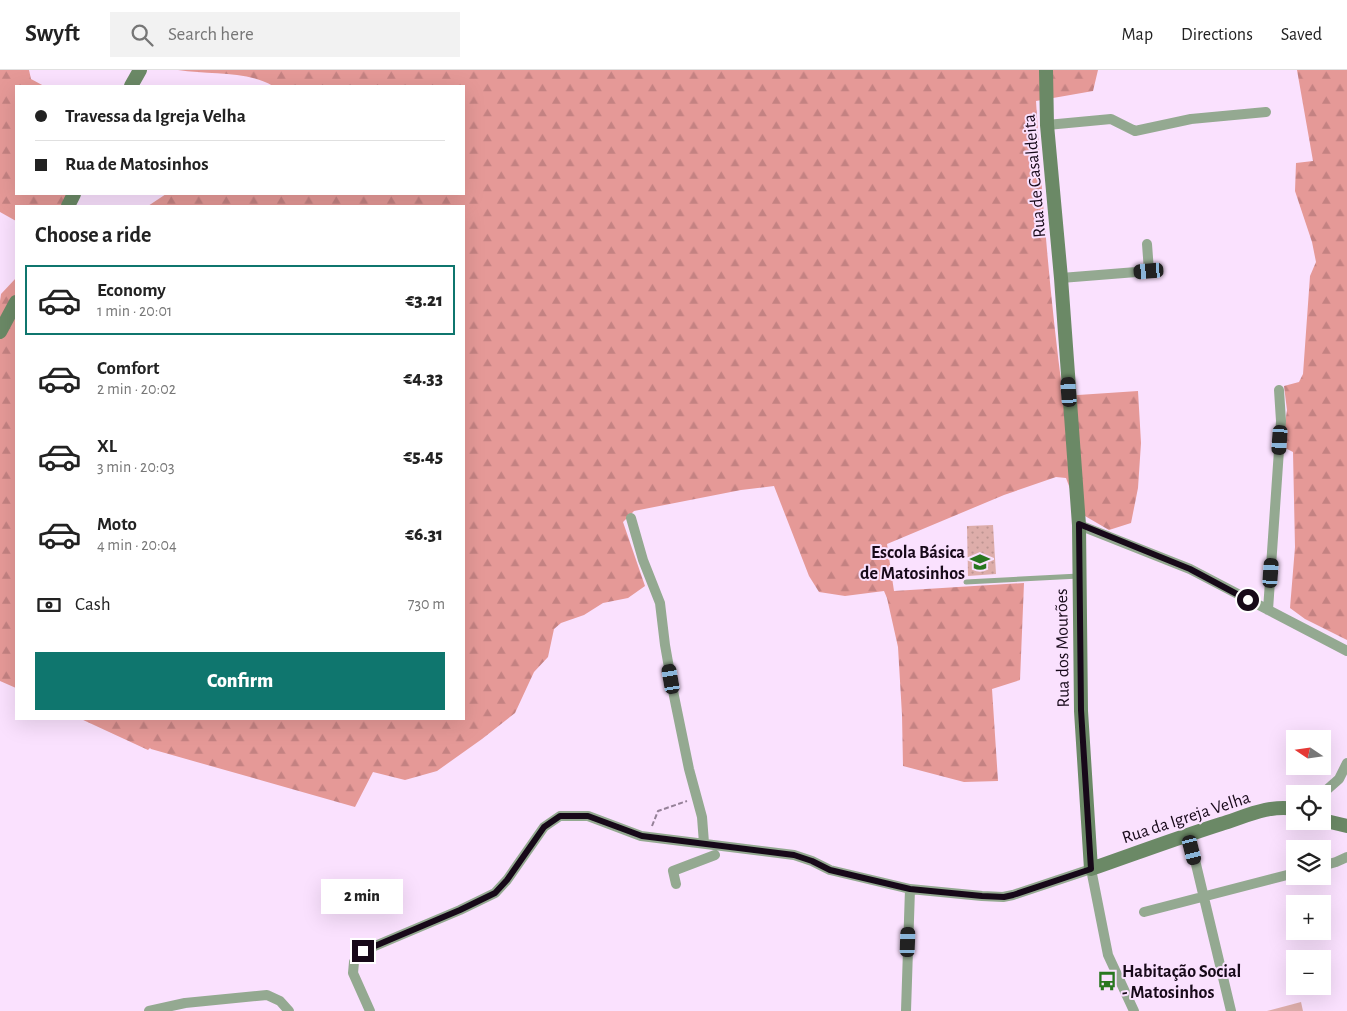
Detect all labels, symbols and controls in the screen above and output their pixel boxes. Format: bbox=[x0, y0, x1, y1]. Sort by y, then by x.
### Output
search box bbox=[110, 12, 460, 57]
icon: search bbox=[128, 21, 156, 49]
text: Swyft bbox=[25, 22, 80, 46]
text: Search here bbox=[168, 25, 254, 44]
text: Map bbox=[1122, 26, 1153, 44]
text: Directions bbox=[1181, 26, 1253, 44]
text: Saved bbox=[1281, 26, 1322, 44]
text: Travessa da Igreja Velha bbox=[65, 107, 246, 126]
street label: Rua de Casaldeita bbox=[1021, 113, 1049, 238]
text: Rua de Matosinhos bbox=[65, 155, 209, 174]
text: Choose a ride bbox=[35, 224, 151, 246]
car bbox=[1133, 262, 1164, 280]
icon: car bbox=[37, 278, 82, 323]
text: Economy bbox=[97, 281, 166, 300]
text: €3.21 bbox=[405, 291, 443, 310]
text: 1 min · 20:01 bbox=[97, 303, 172, 319]
icon: car bbox=[37, 356, 82, 401]
text: Comfort bbox=[97, 359, 159, 378]
text: €4.33 bbox=[403, 369, 443, 388]
car bbox=[1060, 377, 1077, 407]
text: 2 min · 20:02 bbox=[97, 381, 176, 397]
car bbox=[1271, 425, 1288, 455]
icon: car bbox=[37, 434, 82, 479]
text: XL bbox=[97, 437, 117, 456]
text: €5.45 bbox=[404, 447, 443, 466]
text: 3 min · 20:03 bbox=[97, 459, 175, 475]
icon: car bbox=[37, 512, 82, 557]
text: Moto bbox=[97, 515, 137, 534]
text: €6.31 bbox=[405, 525, 443, 544]
text: 4 min · 20:04 bbox=[97, 537, 177, 553]
place label: Escola Básica de Matosinhos bbox=[860, 544, 965, 583]
school or university icon: Escola Básica de Matosinhos bbox=[969, 551, 991, 573]
car bbox=[1262, 558, 1279, 588]
street label: Rua dos Mourões bbox=[1053, 588, 1073, 708]
route start bbox=[1237, 589, 1259, 611]
icon: cash bbox=[35, 591, 63, 619]
text: Cash bbox=[75, 595, 111, 614]
text: 730 m bbox=[408, 596, 445, 612]
button: Confirm bbox=[35, 652, 445, 710]
car bbox=[661, 663, 680, 695]
north arrow bbox=[1286, 730, 1331, 775]
map controls bbox=[1286, 730, 1331, 995]
button: locate bbox=[1286, 785, 1331, 830]
street label: Rua da Igreja Velha bbox=[1120, 789, 1253, 847]
car bbox=[1181, 834, 1202, 866]
button: layers bbox=[1286, 840, 1331, 885]
callout: 2 min bbox=[322, 878, 404, 914]
text: 2 min bbox=[344, 888, 380, 904]
button: + bbox=[1286, 895, 1331, 940]
car bbox=[899, 927, 916, 957]
route end bbox=[352, 940, 374, 962]
button: − bbox=[1286, 950, 1331, 995]
place label: Habitação Social - Matosinhos bbox=[1122, 963, 1241, 1002]
bus stop icon: Habitação Social - Matosinhos bbox=[1096, 970, 1118, 992]

